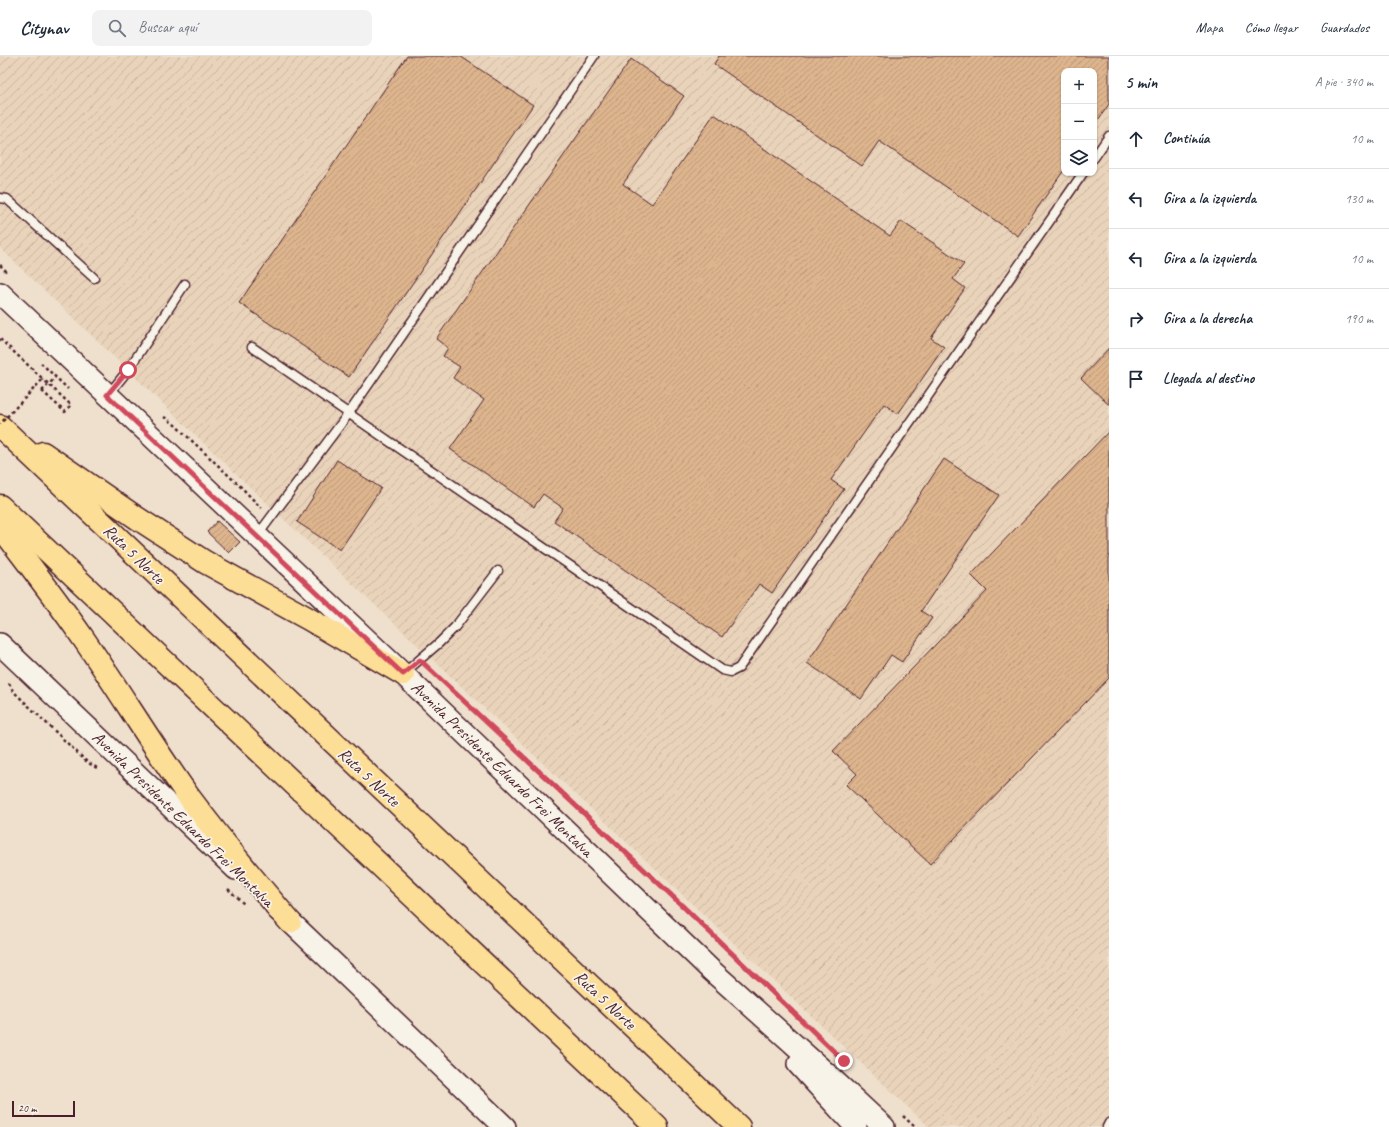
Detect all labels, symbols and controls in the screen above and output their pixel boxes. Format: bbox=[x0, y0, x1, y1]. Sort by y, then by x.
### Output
search box bbox=[92, 10, 372, 46]
text: Citynav bbox=[20, 16, 68, 40]
icon: search bbox=[106, 17, 128, 39]
text: Buscar aquí bbox=[138, 18, 197, 37]
text: Mapa bbox=[1196, 19, 1223, 36]
text: Cómo llegar bbox=[1245, 19, 1298, 36]
text: Guardados bbox=[1320, 19, 1369, 36]
map controls bbox=[1061, 68, 1097, 176]
button: + bbox=[1061, 68, 1097, 104]
text: 5 min bbox=[1125, 72, 1157, 93]
text: A pie · 340 m bbox=[1315, 74, 1373, 90]
button: − bbox=[1061, 104, 1097, 140]
icon: ahead bbox=[1125, 128, 1147, 150]
text: Continúa bbox=[1163, 129, 1210, 148]
text: 10 m bbox=[1351, 131, 1373, 147]
button: layers bbox=[1061, 140, 1097, 176]
icon: left bbox=[1125, 188, 1147, 210]
text: Gira a la izquierda bbox=[1163, 189, 1256, 208]
text: 130 m bbox=[1345, 191, 1373, 207]
icon: left bbox=[1125, 248, 1147, 270]
text: Gira a la izquierda bbox=[1163, 249, 1256, 268]
text: 10 m bbox=[1351, 251, 1373, 267]
icon: right bbox=[1125, 308, 1147, 330]
text: Gira a la derecha bbox=[1163, 309, 1252, 328]
text: 190 m bbox=[1345, 311, 1373, 327]
route start bbox=[119, 361, 137, 379]
icon: arrive bbox=[1125, 368, 1147, 390]
text: Llegada al destino bbox=[1163, 369, 1254, 388]
street label: Ruta 5 Norte bbox=[99, 520, 170, 589]
street label: Avenida Presidente Eduardo Frei Montalva bbox=[407, 677, 599, 863]
street label: Avenida Presidente Eduardo Frei Montalva bbox=[88, 727, 280, 913]
street label: Ruta 5 Norte bbox=[334, 743, 405, 812]
street label: Ruta 5 Norte bbox=[570, 966, 641, 1035]
route end bbox=[835, 1052, 853, 1070]
scale bar bbox=[12, 1099, 75, 1118]
text: 20 m bbox=[18, 1101, 37, 1115]

